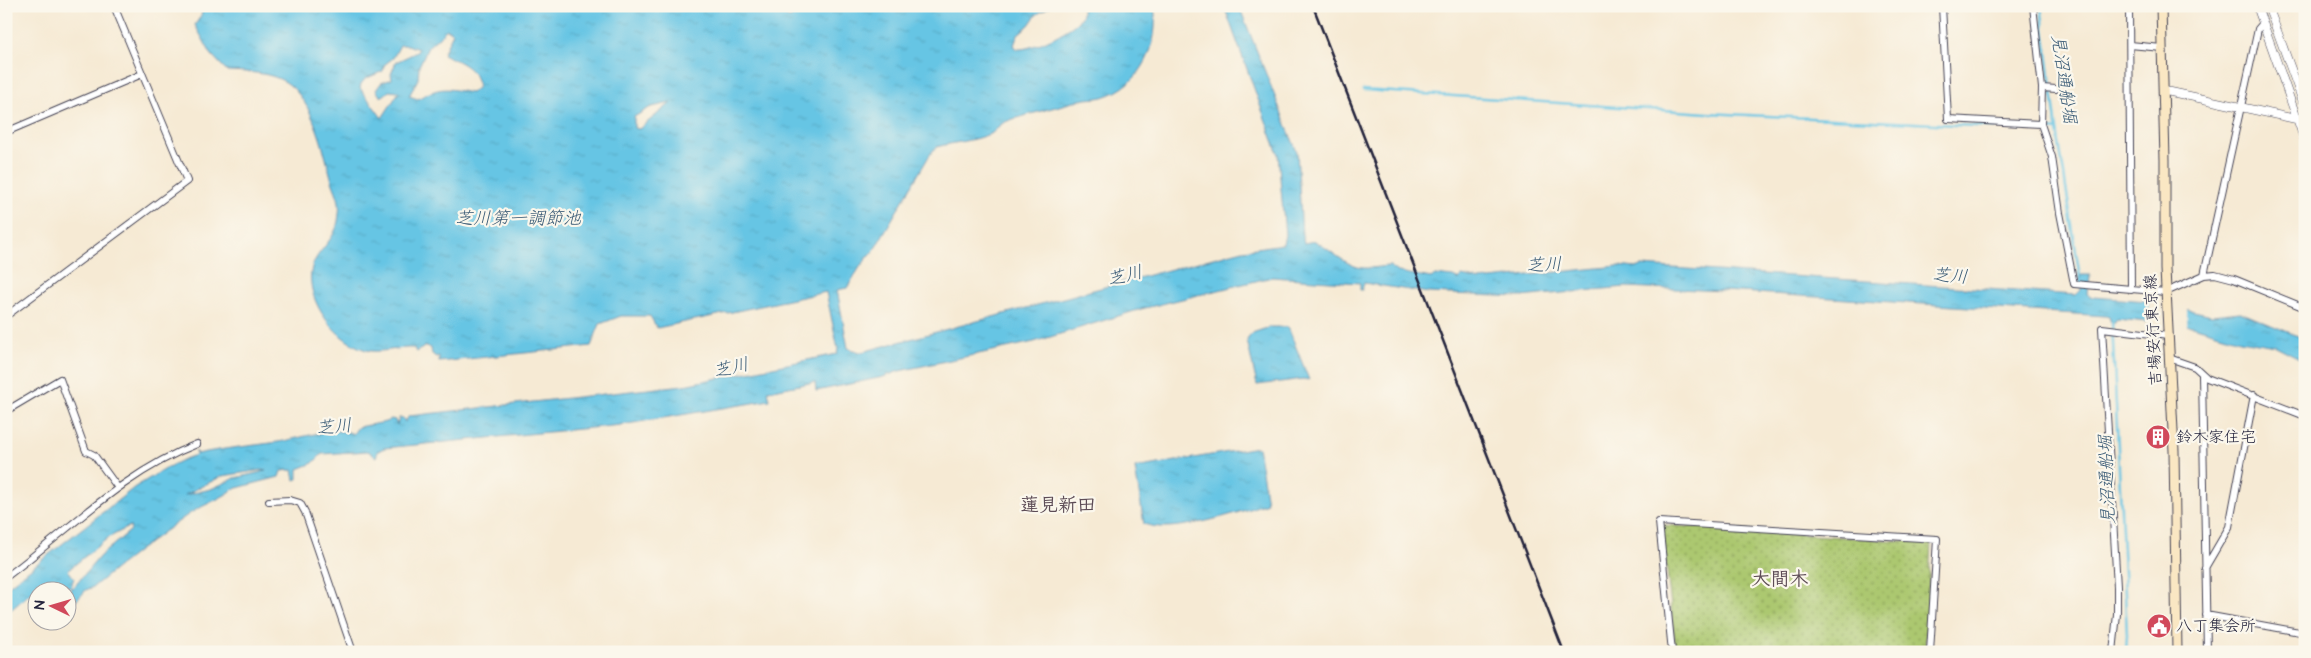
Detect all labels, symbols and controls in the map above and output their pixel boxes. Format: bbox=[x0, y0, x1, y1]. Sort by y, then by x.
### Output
water label: 見沼通船堀 bbox=[2045, 33, 2083, 126]
water label: 芝川第一調節池 bbox=[455, 206, 582, 231]
water label: 芝川 bbox=[1525, 252, 1563, 278]
water label: 芝川 bbox=[1105, 260, 1145, 292]
water label: 芝川 bbox=[1931, 262, 1969, 290]
street label: 吉場安行東京線 bbox=[2139, 273, 2167, 387]
water label: 芝川 bbox=[711, 352, 751, 384]
water label: 芝川 bbox=[315, 413, 353, 441]
building icon: 鈴木家住宅 bbox=[2145, 424, 2171, 450]
place label: 鈴木家住宅 bbox=[2176, 426, 2256, 448]
water label: 見沼通船堀 bbox=[2093, 434, 2121, 525]
district label: 蓮見新田 bbox=[1020, 492, 1096, 519]
district label: 大間木 bbox=[1751, 566, 1809, 593]
north arrow bbox=[28, 580, 78, 630]
text: N bbox=[30, 599, 50, 610]
public building icon: 八丁集会所 bbox=[2146, 613, 2172, 639]
place label: 八丁集会所 bbox=[2176, 615, 2256, 637]

